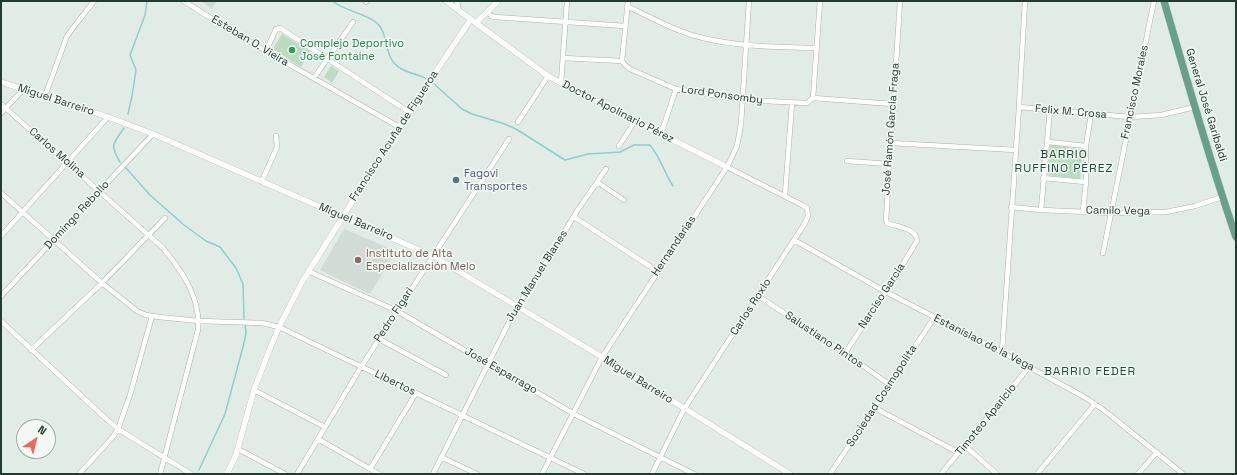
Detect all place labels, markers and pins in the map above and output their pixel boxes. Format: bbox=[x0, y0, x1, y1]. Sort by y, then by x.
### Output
place label: Complejo Deportivo José Fontaine bbox=[300, 37, 404, 63]
marker: Complejo Deportivo José Fontaine bbox=[287, 45, 297, 55]
place label: Fagovi Transportes bbox=[464, 167, 528, 193]
marker: Fagovi Transportes bbox=[451, 175, 461, 185]
place label: Instituto de Alta Especialización Melo bbox=[366, 247, 476, 273]
marker: Instituto de Alta Especialización Melo bbox=[353, 255, 363, 265]

